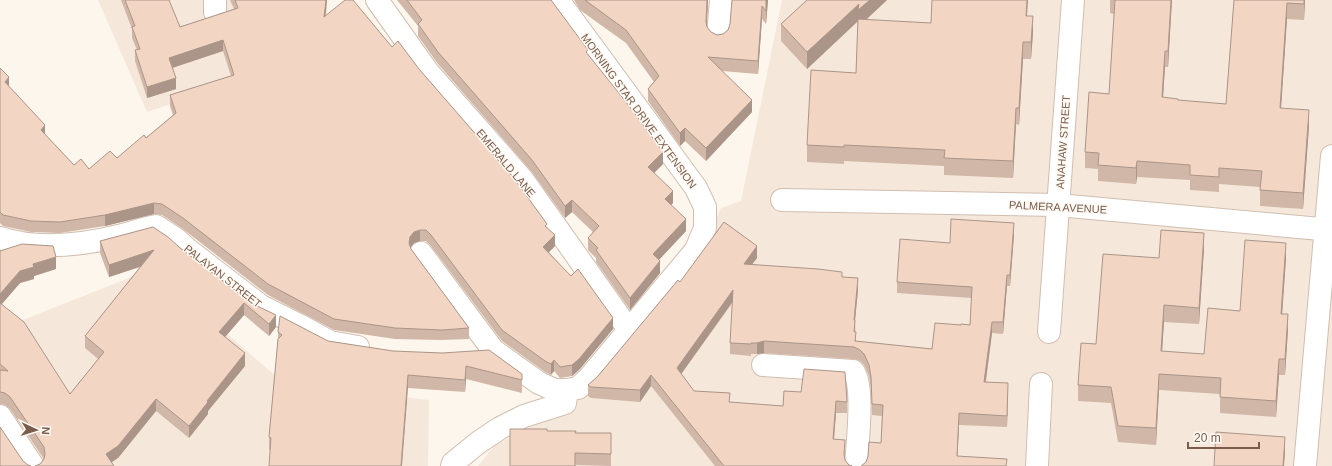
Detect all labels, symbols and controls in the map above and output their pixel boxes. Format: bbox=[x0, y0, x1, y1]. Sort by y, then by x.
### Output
street label: MORNING STAR DRIVE EXTENSION bbox=[579, 31, 699, 191]
street label: ANAHAW STREET bbox=[1054, 94, 1072, 189]
street label: EMERALD LANE bbox=[474, 127, 538, 199]
street label: PALMERA AVENUE bbox=[1009, 198, 1107, 216]
street label: PALAYAN STREET bbox=[182, 242, 264, 310]
north arrow bbox=[16, 410, 56, 450]
scale bar bbox=[1188, 424, 1259, 450]
text: N bbox=[40, 426, 52, 435]
text: 20 m bbox=[1194, 431, 1221, 445]

